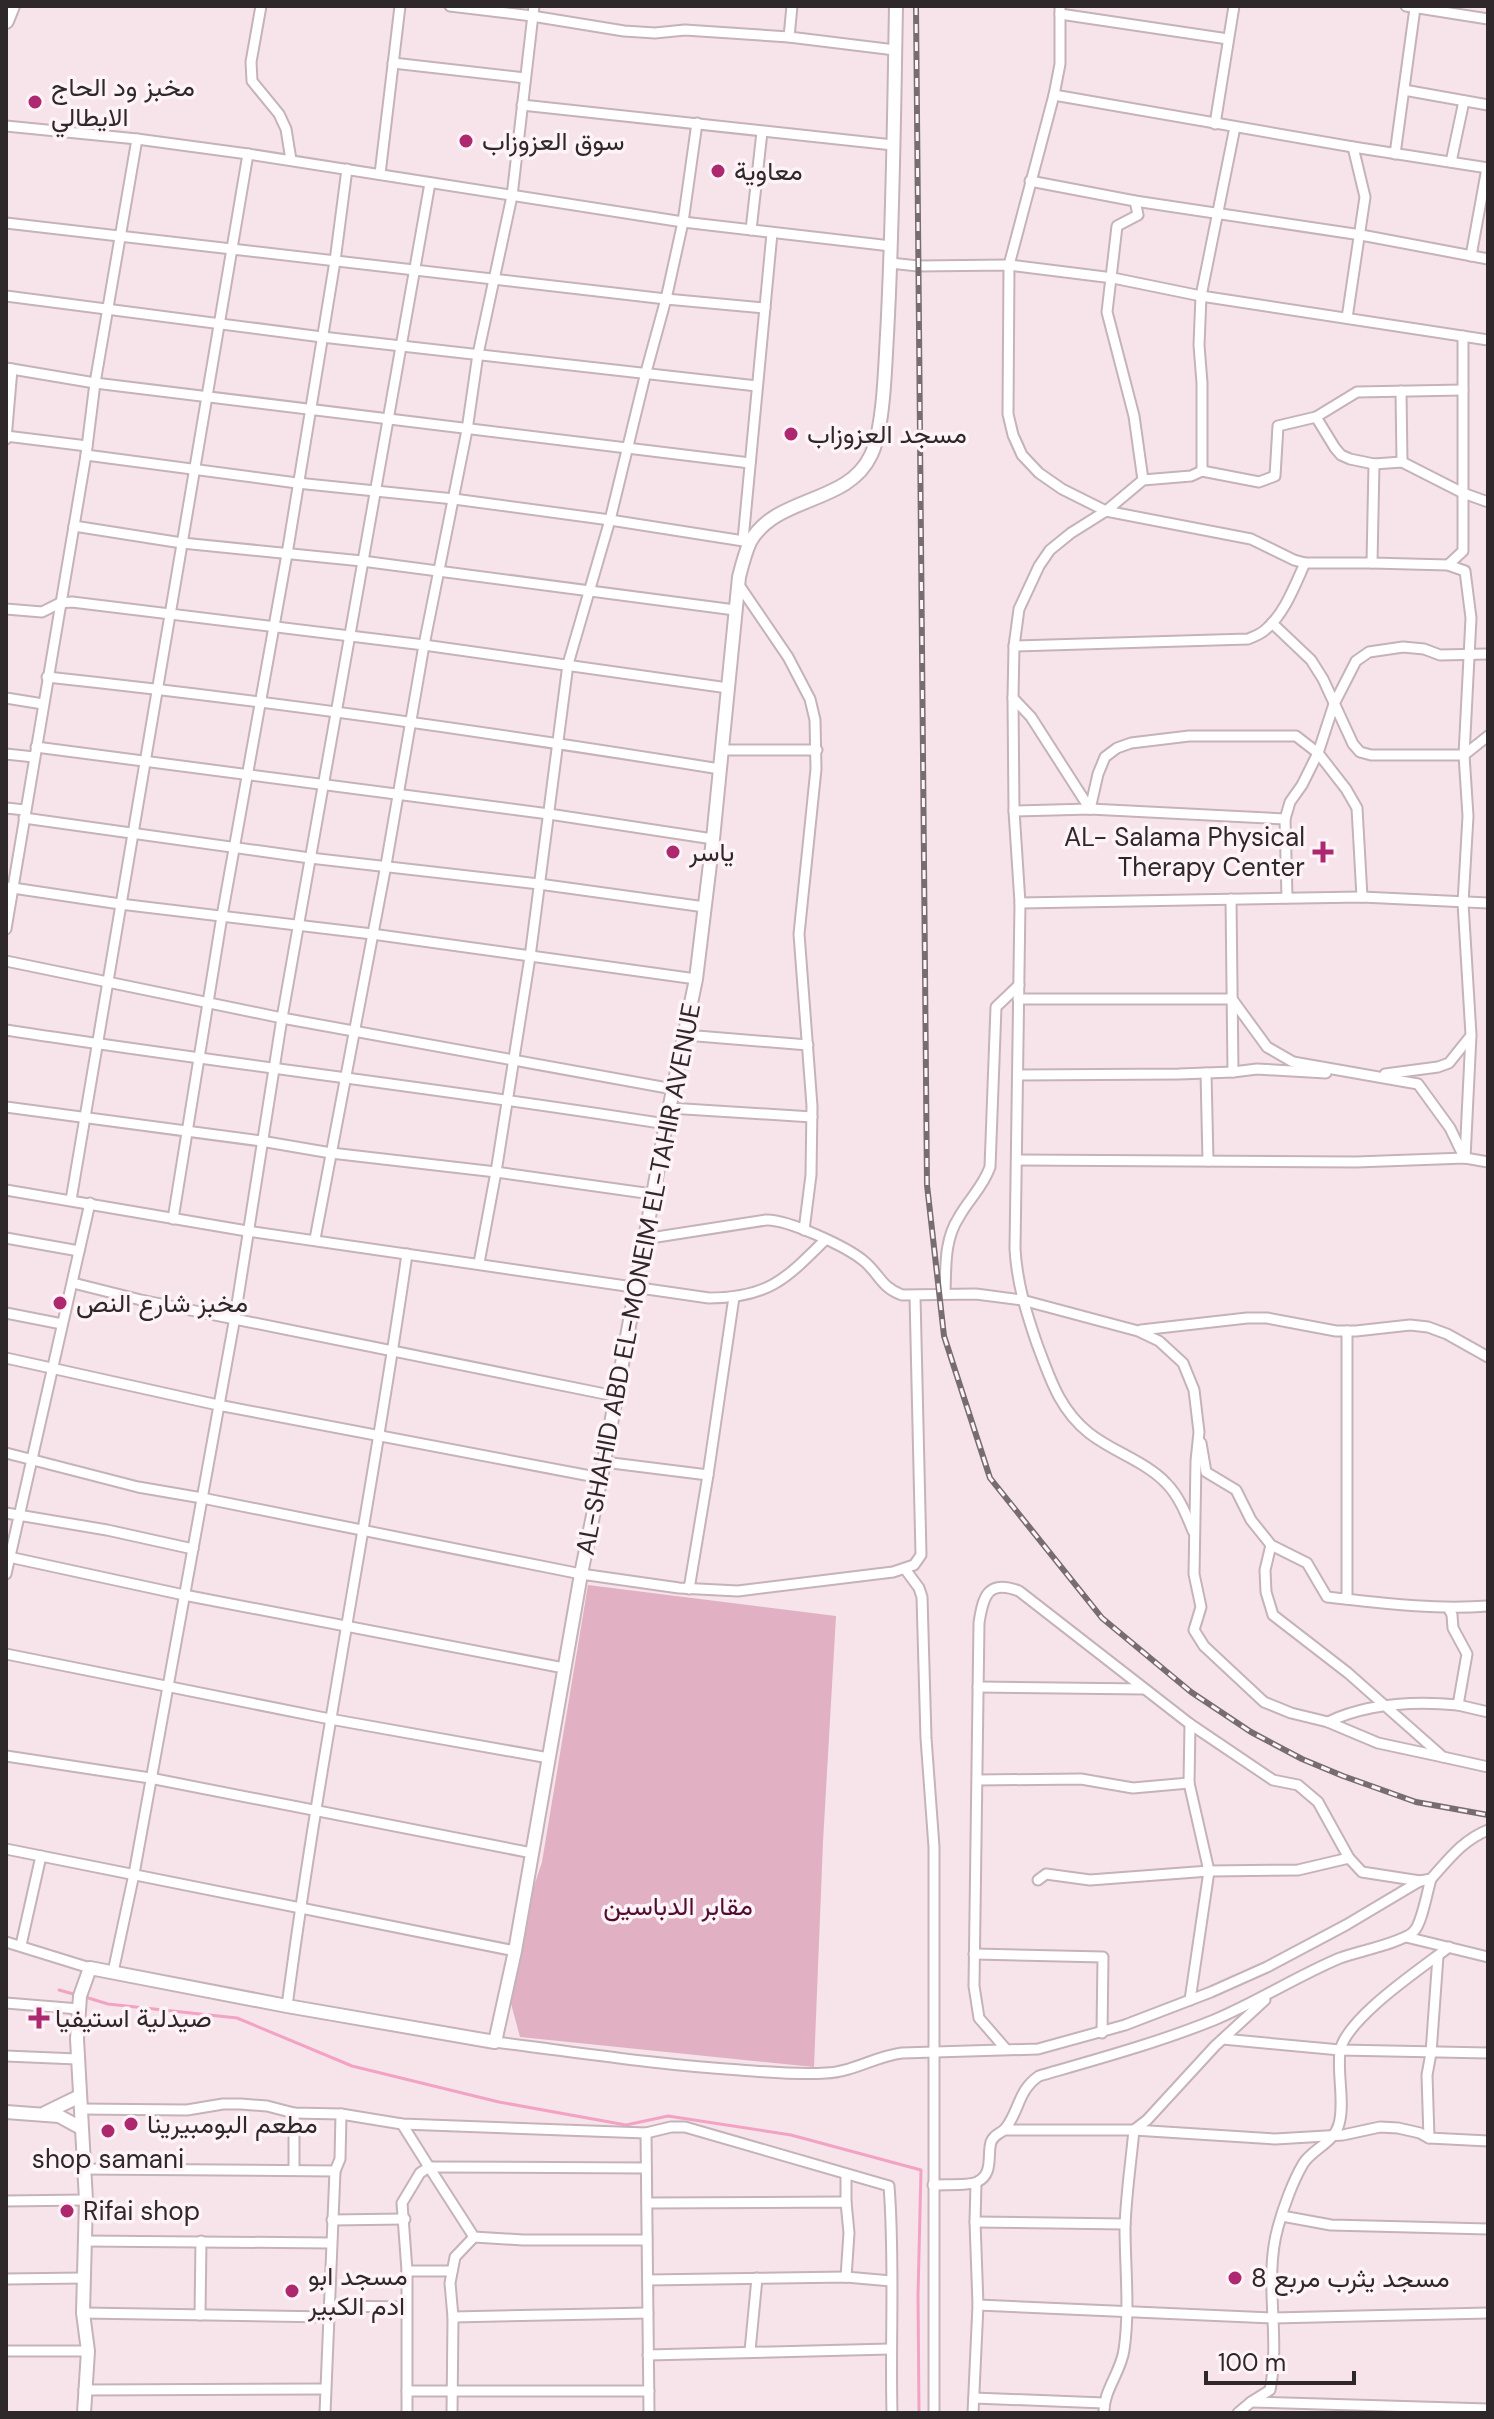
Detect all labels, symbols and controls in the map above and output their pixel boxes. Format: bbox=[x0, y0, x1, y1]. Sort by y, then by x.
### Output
place label: مخبز ود الحاج الايطالي bbox=[51, 70, 195, 138]
marker: مخبز ود الحاج الايطالي bbox=[26, 93, 44, 111]
place label: سوق العزوزاب bbox=[482, 124, 625, 158]
marker: سوق العزوزاب bbox=[457, 132, 475, 150]
place label: معاوية bbox=[734, 154, 803, 188]
marker: معاوية bbox=[709, 162, 727, 180]
place label: مسجد العزوزاب bbox=[807, 417, 967, 451]
marker: مسجد العزوزاب bbox=[782, 425, 800, 443]
place label: AL- Salama Physical Therapy Center bbox=[1064, 820, 1305, 884]
place label: ياسر bbox=[688, 835, 734, 869]
marker: AL- Salama Physical Therapy Center bbox=[1312, 841, 1334, 863]
marker: ياسر bbox=[664, 843, 682, 861]
street label: AL-SHAHID ABD EL-MONEIM EL-TAHIR AVENUE bbox=[568, 1000, 708, 1558]
place label: مخبز شارع النص bbox=[76, 1286, 248, 1321]
marker: مخبز شارع النص bbox=[51, 1294, 69, 1312]
park label: مقابر الدباسين bbox=[603, 1889, 753, 1923]
place label: صيدلية استيفيا bbox=[55, 2001, 212, 2035]
marker: صيدلية استيفيا bbox=[30, 2009, 48, 2027]
place label: مطعم البومبيرينا bbox=[147, 2107, 318, 2141]
marker: مطعم البومبيرينا bbox=[122, 2115, 140, 2133]
marker: shop samani bbox=[99, 2122, 117, 2140]
place label: shop samani bbox=[32, 2142, 184, 2176]
place label: Rifai shop bbox=[83, 2194, 200, 2228]
marker: Rifai shop bbox=[58, 2202, 76, 2220]
place label: مسجد ابو ادم الكبير bbox=[307, 2259, 408, 2323]
place label: مسجد يثرب مربع 8 bbox=[1251, 2261, 1450, 2296]
marker: مسجد يثرب مربع 8 bbox=[1226, 2269, 1244, 2287]
marker: مسجد ابو ادم الكبير bbox=[283, 2282, 301, 2300]
scale bar bbox=[1206, 2335, 1354, 2385]
text: 100 m bbox=[1218, 2347, 1286, 2378]

